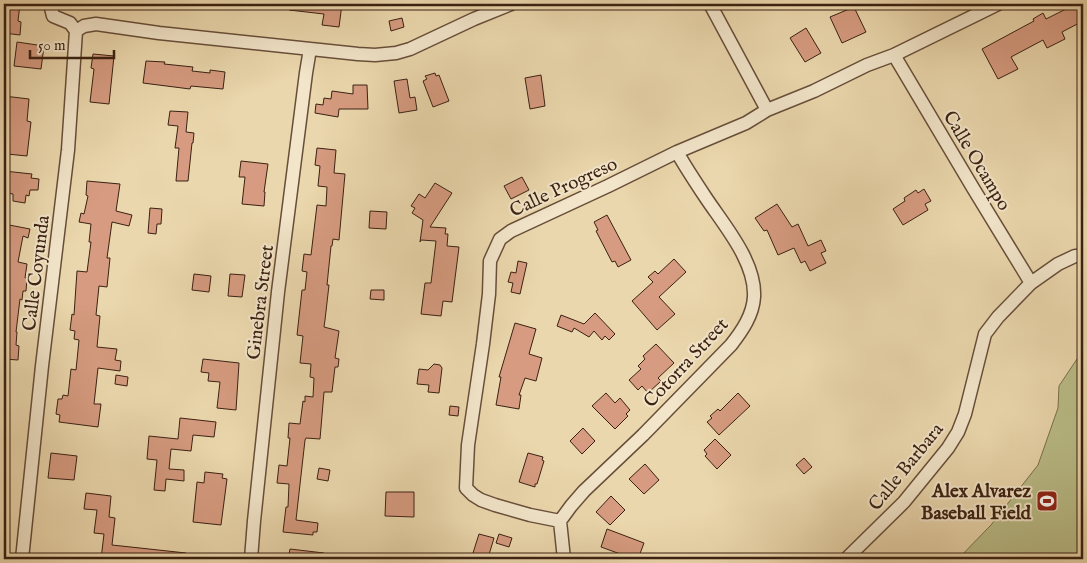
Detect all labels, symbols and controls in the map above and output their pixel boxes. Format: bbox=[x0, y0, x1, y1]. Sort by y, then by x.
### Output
scale bar bbox=[30, 28, 114, 60]
text: 50 m bbox=[38, 36, 66, 55]
street label: Calle Ocampo bbox=[937, 107, 1015, 215]
street label: Calle Progreso bbox=[506, 152, 622, 223]
street label: Calle Coyunda bbox=[18, 213, 56, 332]
street label: Ginebra Street bbox=[242, 243, 280, 361]
street label: Cotorra Street bbox=[639, 313, 734, 413]
street label: Calle Barbara bbox=[864, 418, 950, 516]
place label: Alex Alvarez Baseball Field bbox=[921, 480, 1032, 526]
sports icon: Alex Alvarez Baseball Field bbox=[1035, 489, 1059, 513]

